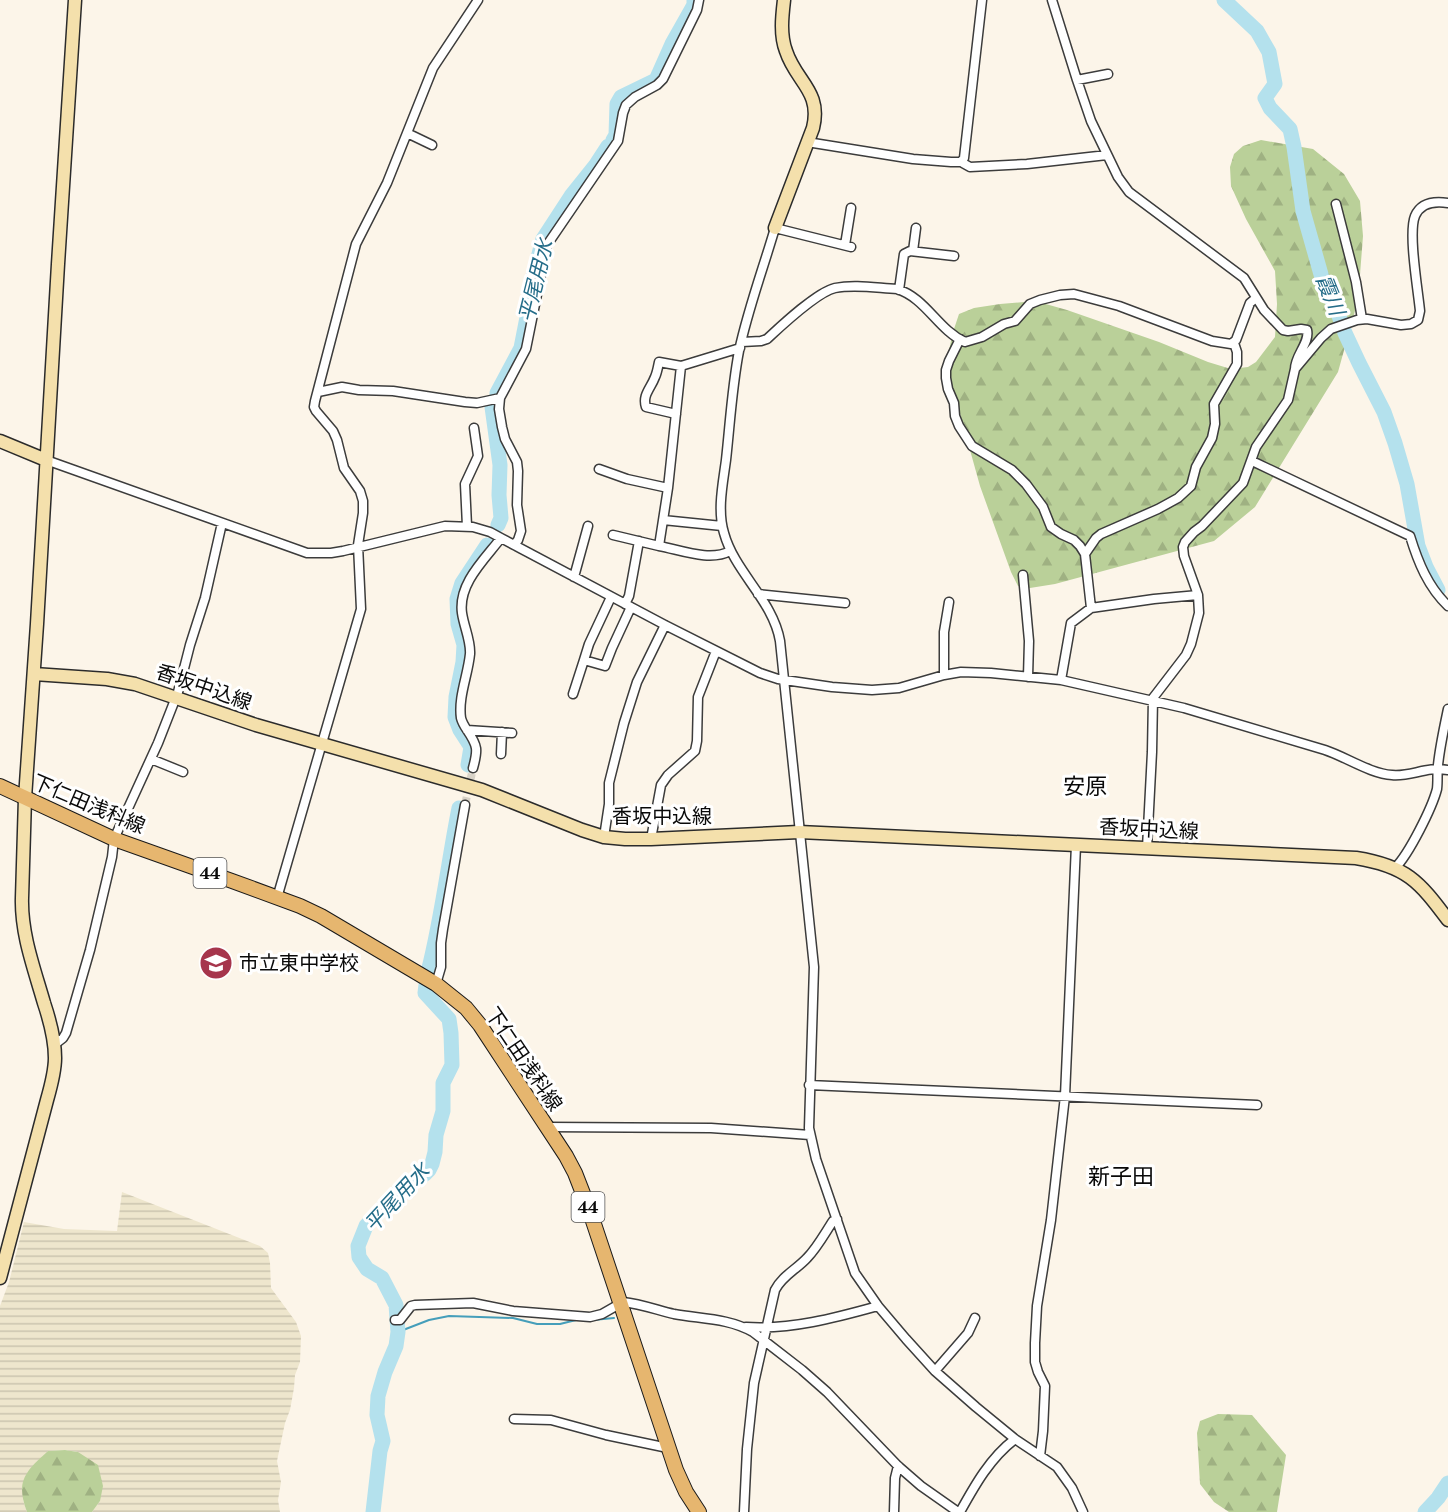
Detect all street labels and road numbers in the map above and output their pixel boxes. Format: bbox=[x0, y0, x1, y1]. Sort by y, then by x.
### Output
street label: 香坂中込線 bbox=[152, 657, 256, 716]
street label: 下仁田浅科線 bbox=[29, 768, 150, 839]
street label: 香坂中込線 bbox=[612, 802, 712, 829]
street label: 香坂中込線 bbox=[1098, 812, 1200, 845]
road number: 44 bbox=[194, 858, 226, 888]
street label: 下仁田浅科線 bbox=[480, 1001, 569, 1116]
road number: 44 bbox=[572, 1192, 604, 1222]

